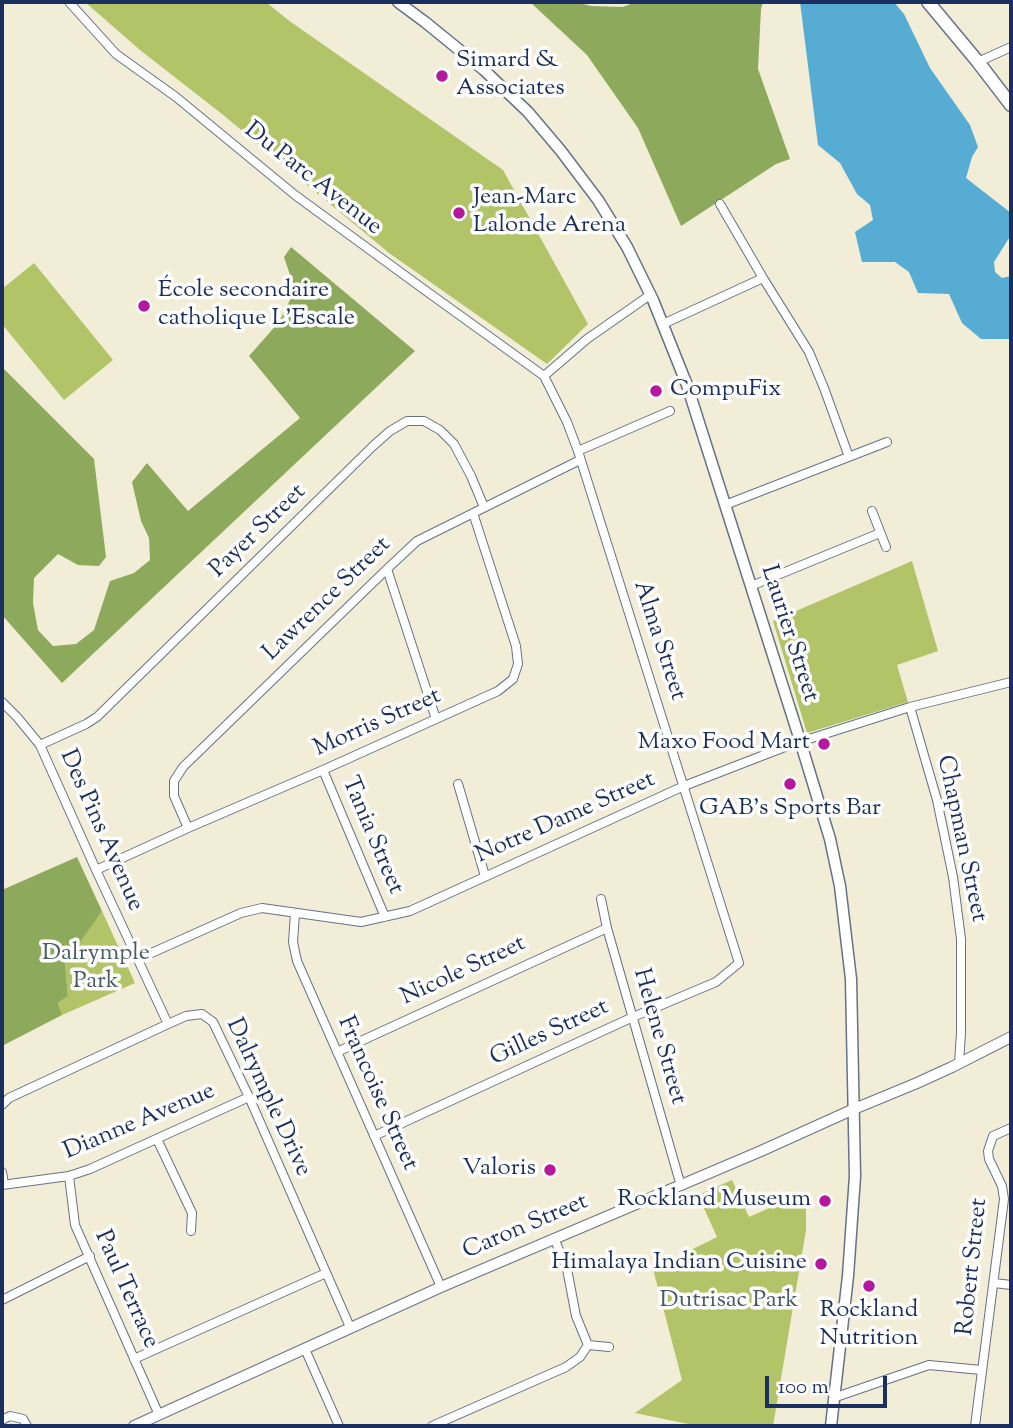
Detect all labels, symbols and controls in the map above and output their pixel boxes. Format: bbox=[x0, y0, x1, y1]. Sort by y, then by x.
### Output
place label: Simard & Associates bbox=[456, 48, 565, 104]
marker: Simard & Associates bbox=[434, 68, 450, 84]
street label: Du Parc Avenue bbox=[237, 117, 387, 243]
place label: Jean-Marc Lalonde Arena bbox=[473, 185, 626, 241]
marker: Jean-Marc Lalonde Arena bbox=[451, 205, 467, 221]
place label: École secondaire catholique L'Escale bbox=[158, 278, 355, 334]
marker: École secondaire catholique L'Escale bbox=[136, 298, 152, 314]
place label: CompuFix bbox=[670, 377, 781, 405]
marker: CompuFix bbox=[648, 383, 664, 399]
street label: Payer Street bbox=[205, 479, 313, 585]
street label: Lawrence Street bbox=[258, 532, 398, 668]
street label: Laurier Street bbox=[752, 562, 824, 706]
street label: Alma Street bbox=[625, 578, 691, 704]
street label: Morris Street bbox=[310, 683, 446, 765]
place label: Maxo Food Mart bbox=[638, 730, 810, 758]
marker: Maxo Food Mart bbox=[816, 736, 832, 752]
street label: Des Pins Avenue bbox=[52, 746, 148, 916]
street label: Chapman Street bbox=[928, 753, 992, 925]
street label: Notre Dame Street bbox=[472, 767, 660, 871]
street label: Tania Street bbox=[333, 773, 409, 899]
marker: GAB's Sports Bar bbox=[782, 776, 798, 792]
place label: GAB's Sports Bar bbox=[699, 796, 881, 824]
street label: Nicole Street bbox=[397, 931, 531, 1013]
park label: Dalrymple Park bbox=[42, 941, 150, 997]
street label: Helene Street bbox=[625, 966, 691, 1108]
street label: Gilles Street bbox=[486, 994, 614, 1074]
street label: Francoise Street bbox=[329, 1013, 423, 1175]
street label: Dalrymple Drive bbox=[218, 1015, 316, 1181]
street label: Dianne Avenue bbox=[60, 1078, 220, 1168]
place label: Valoris bbox=[462, 1156, 536, 1184]
marker: Valoris bbox=[542, 1162, 558, 1178]
place label: Rockland Museum bbox=[617, 1187, 811, 1215]
street label: Caron Street bbox=[459, 1189, 593, 1267]
marker: Rockland Museum bbox=[817, 1193, 833, 1209]
street label: Robert Street bbox=[952, 1197, 996, 1337]
street label: Paul Terrace bbox=[86, 1226, 164, 1354]
place label: Himalaya Indian Cuisine bbox=[551, 1250, 807, 1278]
marker: Himalaya Indian Cuisine bbox=[813, 1256, 829, 1272]
marker: Rockland Nutrition bbox=[861, 1278, 877, 1294]
park label: Dutrisac Park bbox=[660, 1288, 798, 1316]
place label: Rockland Nutrition bbox=[820, 1298, 918, 1354]
scale bar bbox=[768, 1362, 890, 1406]
text: 100 m bbox=[778, 1373, 829, 1403]

